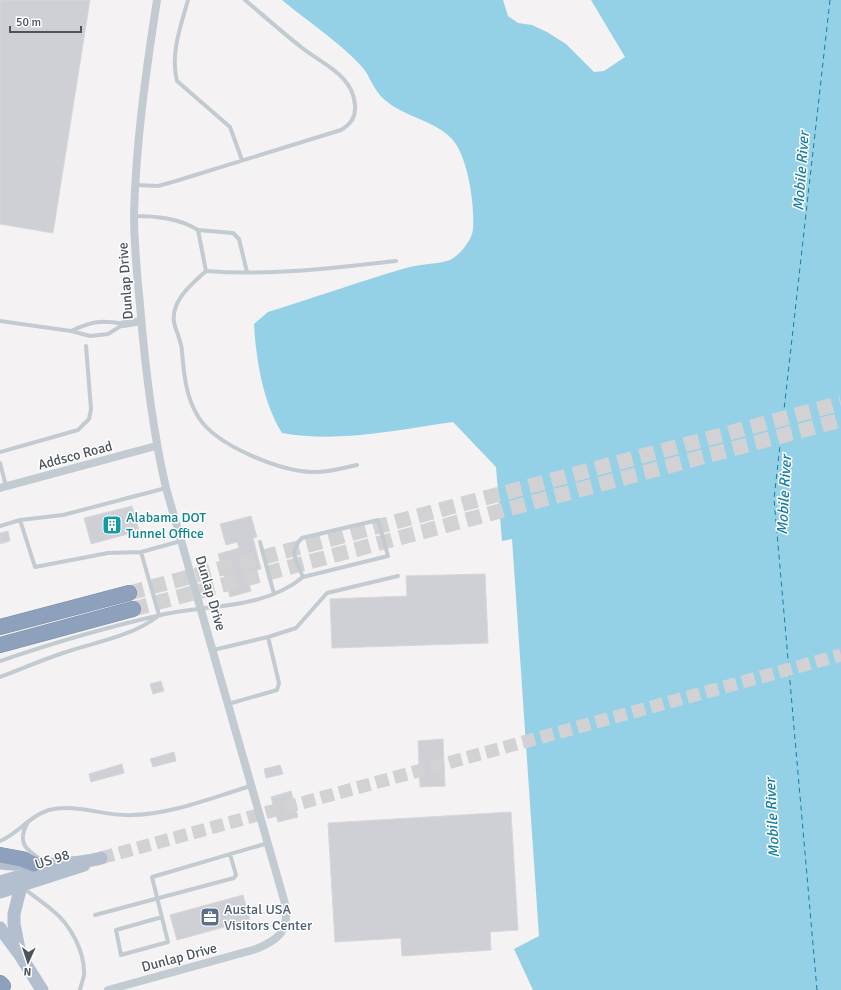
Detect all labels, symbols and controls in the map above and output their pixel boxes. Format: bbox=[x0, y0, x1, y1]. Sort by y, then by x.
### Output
scale bar bbox=[10, 8, 81, 34]
text: 50 m bbox=[16, 15, 41, 30]
water label: Mobile River bbox=[789, 128, 813, 211]
street label: Dunlap Drive bbox=[114, 242, 137, 320]
street label: Addsco Road bbox=[36, 437, 114, 474]
water label: Mobile River bbox=[773, 452, 795, 535]
place label: Alabama DOT Tunnel Office bbox=[126, 509, 206, 542]
building icon: Alabama DOT Tunnel Office bbox=[101, 514, 123, 536]
street label: Dunlap Drive bbox=[192, 554, 229, 633]
water label: Mobile River bbox=[761, 775, 783, 858]
street label: US 98 bbox=[33, 846, 72, 873]
place label: Austal USA Visitors Center bbox=[224, 901, 313, 934]
office icon: Austal USA Visitors Center bbox=[199, 906, 221, 928]
street label: Dunlap Drive bbox=[140, 939, 219, 976]
north arrow bbox=[8, 942, 48, 982]
text: N bbox=[23, 965, 32, 978]

